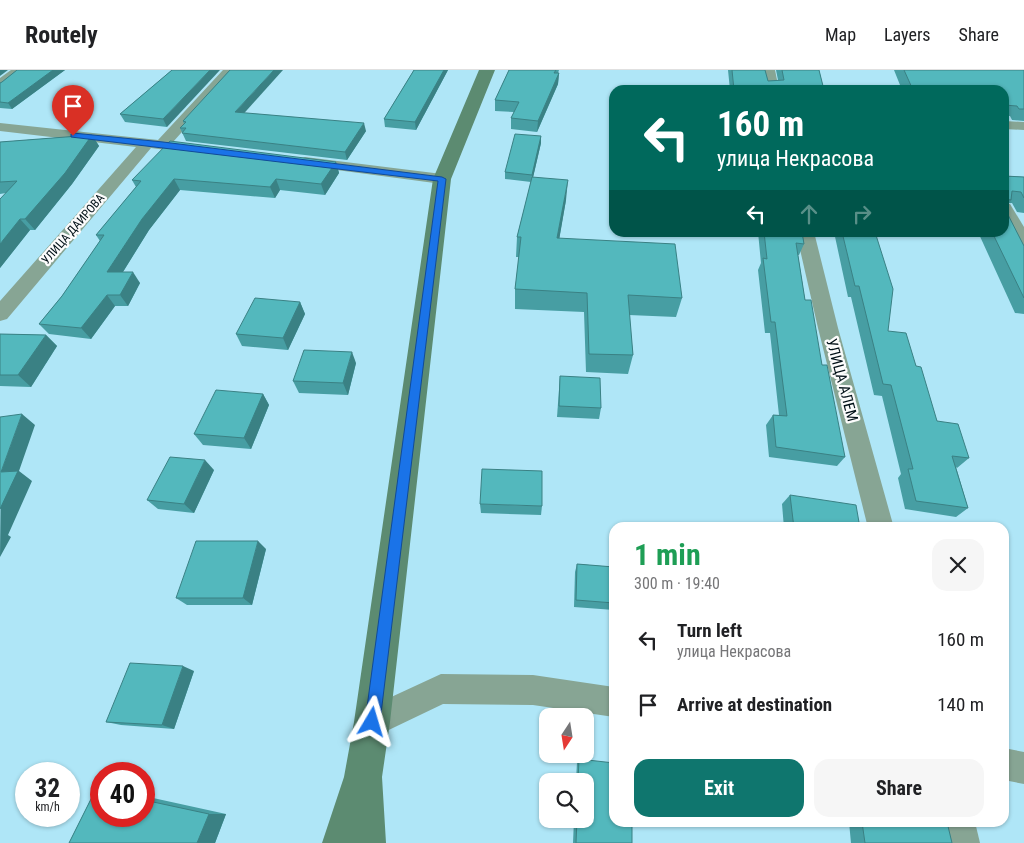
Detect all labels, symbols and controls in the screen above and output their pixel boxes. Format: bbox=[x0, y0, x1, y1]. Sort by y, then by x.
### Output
text: Routely bbox=[25, 21, 98, 49]
text: Map bbox=[825, 24, 856, 45]
text: Layers bbox=[884, 24, 931, 45]
text: Share bbox=[959, 24, 999, 45]
pin bbox=[52, 85, 94, 136]
icon: arrive bbox=[59, 92, 87, 120]
text: 160 m bbox=[717, 104, 804, 145]
icon: left bbox=[634, 105, 699, 170]
text: улица Некрасова bbox=[717, 146, 874, 171]
street label: УЛИЦА ДАИРОВА bbox=[39, 191, 107, 267]
icon: left bbox=[742, 200, 770, 228]
icon: ahead bbox=[795, 200, 823, 228]
icon: right bbox=[848, 200, 876, 228]
street label: УЛИЦА АЛЕМ bbox=[822, 337, 862, 423]
text: 1 min bbox=[634, 537, 701, 572]
button: close bbox=[932, 539, 984, 591]
text: 300 m · 19:40 bbox=[634, 574, 720, 593]
text: Turn left bbox=[677, 619, 742, 642]
icon: left bbox=[634, 626, 662, 654]
text: 160 m bbox=[937, 628, 984, 651]
text: улица Некрасова bbox=[677, 642, 791, 661]
icon: arrive bbox=[634, 691, 662, 719]
text: Arrive at destination bbox=[677, 693, 832, 716]
text: 140 m bbox=[937, 693, 984, 716]
position arrow bbox=[345, 695, 397, 747]
north arrow bbox=[539, 708, 594, 762]
map controls bbox=[539, 708, 594, 828]
button: Exit bbox=[634, 759, 804, 817]
button: Share bbox=[814, 759, 984, 817]
speed limit sign: 40 bbox=[90, 762, 155, 827]
button: search bbox=[539, 773, 594, 828]
text: 32 bbox=[35, 774, 60, 803]
text: km/h bbox=[35, 800, 60, 814]

